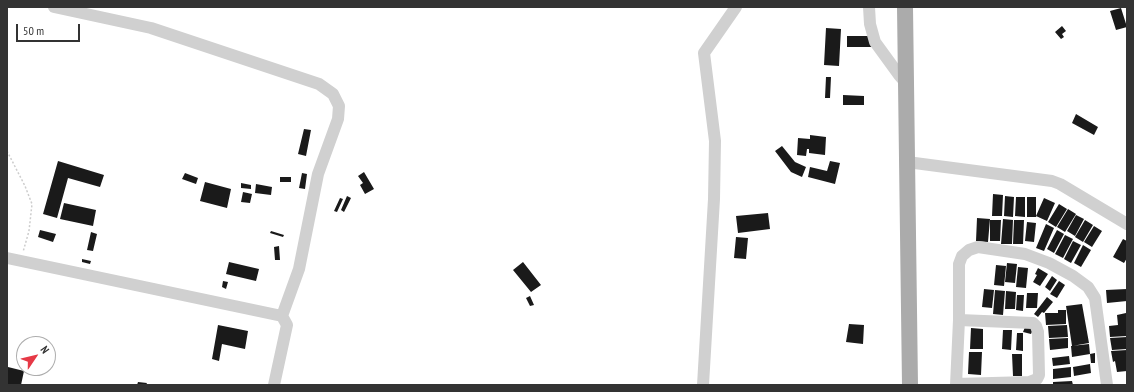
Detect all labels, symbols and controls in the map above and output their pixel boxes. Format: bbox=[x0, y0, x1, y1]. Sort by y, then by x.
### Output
scale bar bbox=[18, 16, 82, 42]
text: 50 m bbox=[23, 23, 44, 38]
north arrow bbox=[16, 336, 56, 376]
text: N bbox=[38, 343, 52, 356]

